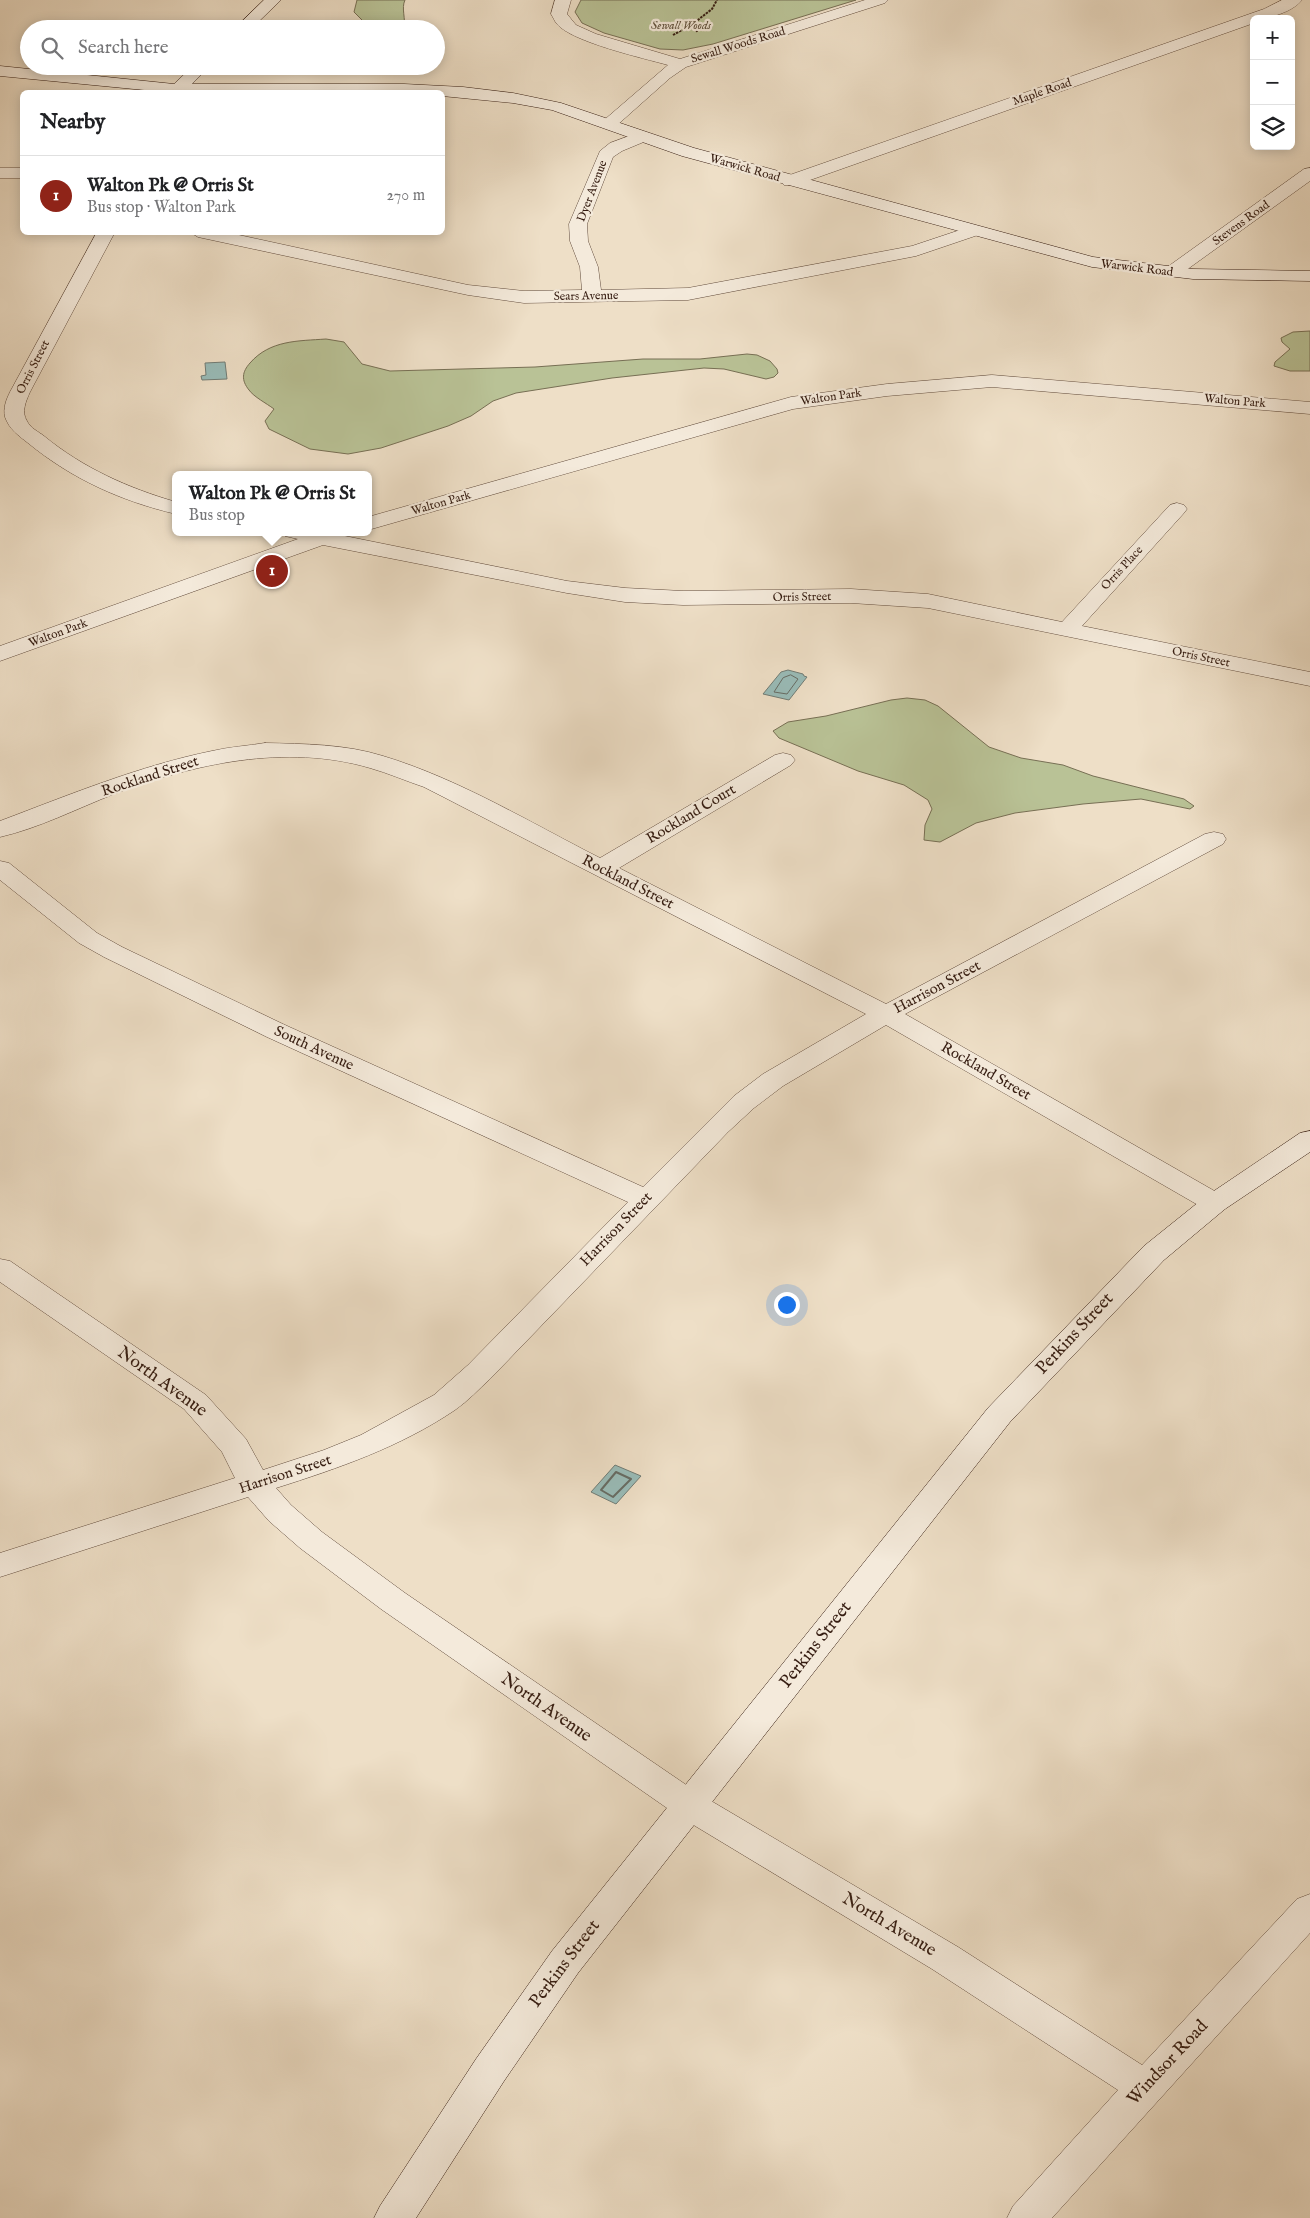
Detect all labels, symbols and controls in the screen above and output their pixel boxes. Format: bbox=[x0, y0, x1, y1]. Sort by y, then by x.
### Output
map controls bbox=[1250, 15, 1295, 150]
button: + bbox=[1250, 15, 1295, 60]
park label: Sewall Woods bbox=[651, 18, 712, 33]
search box bbox=[20, 20, 445, 75]
street label: Sewall Woods Road bbox=[689, 23, 788, 67]
icon: search bbox=[38, 34, 66, 62]
text: Search here bbox=[78, 36, 169, 60]
button: − bbox=[1250, 60, 1295, 105]
street label: Maple Road bbox=[1011, 75, 1074, 110]
button: layers bbox=[1250, 105, 1295, 150]
text: Nearby bbox=[40, 109, 105, 136]
street label: Warwick Road bbox=[708, 151, 783, 185]
street label: Dyer Avenue bbox=[573, 158, 611, 224]
text: Walton Pk @ Orris St bbox=[87, 174, 254, 198]
text: 1 bbox=[53, 186, 59, 206]
text: 270 m bbox=[386, 186, 425, 206]
street label: Stevens Road bbox=[1210, 197, 1273, 249]
text: Bus stop · Walton Park bbox=[87, 198, 236, 218]
street label: Warwick Road bbox=[1100, 256, 1175, 280]
street label: Sears Avenue bbox=[553, 288, 619, 304]
street label: Orris Street bbox=[13, 337, 53, 397]
street label: Walton Park bbox=[799, 385, 863, 409]
street label: Walton Park bbox=[1204, 391, 1267, 411]
popup bbox=[172, 471, 372, 536]
text: Walton Pk @ Orris St bbox=[189, 482, 355, 506]
street label: Walton Park bbox=[409, 487, 473, 519]
text: Bus stop bbox=[189, 506, 245, 526]
street label: Orris Place bbox=[1098, 542, 1147, 593]
pin: 1 bbox=[256, 552, 288, 590]
street label: Orris Street bbox=[773, 589, 831, 605]
street label: Walton Park bbox=[27, 615, 90, 651]
street label: Orris Street bbox=[1171, 644, 1231, 670]
street label: Rockland Street bbox=[99, 751, 201, 801]
street label: Rockland Court bbox=[643, 780, 739, 848]
street label: Rockland Street bbox=[579, 851, 677, 913]
street label: Harrison Street bbox=[890, 956, 984, 1018]
street label: South Avenue bbox=[271, 1021, 357, 1075]
street label: Rockland Street bbox=[938, 1038, 1034, 1104]
street label: Harrison Street bbox=[576, 1188, 656, 1270]
street label: Perkins Street bbox=[1031, 1288, 1119, 1380]
your location bbox=[774, 1292, 800, 1318]
street label: North Avenue bbox=[112, 1342, 212, 1422]
street label: Harrison Street bbox=[236, 1450, 334, 1498]
street label: Perkins Street bbox=[775, 1597, 857, 1693]
street label: North Avenue bbox=[496, 1668, 596, 1748]
street label: North Avenue bbox=[838, 1888, 940, 1962]
street label: Perkins Street bbox=[525, 1916, 605, 2012]
street label: Windsor Road bbox=[1123, 2015, 1214, 2110]

